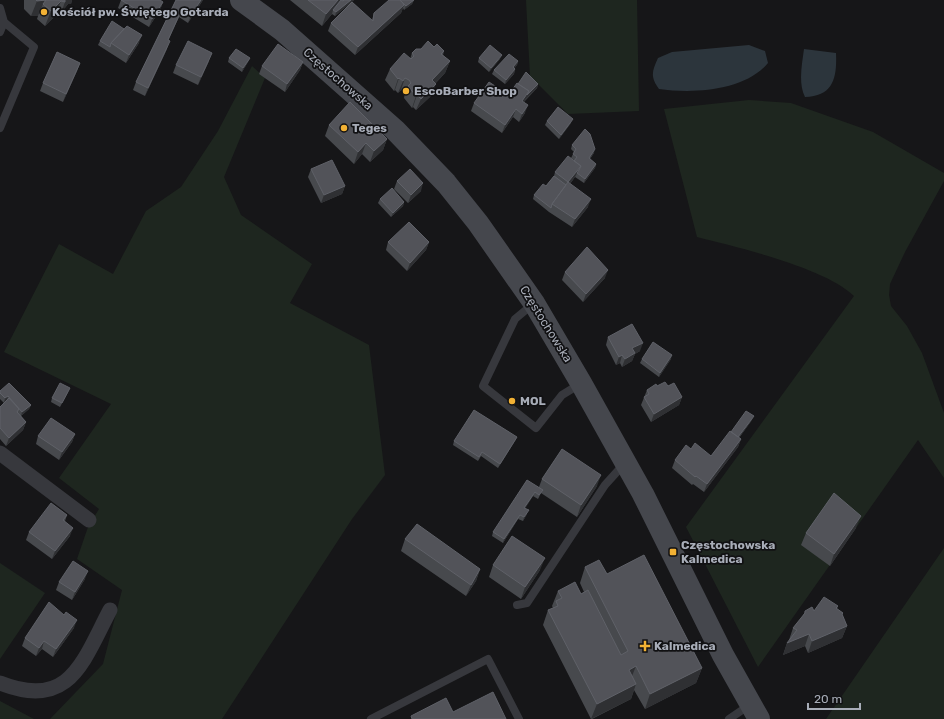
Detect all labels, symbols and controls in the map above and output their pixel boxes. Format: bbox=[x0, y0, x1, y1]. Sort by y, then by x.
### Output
place label: Kościół pw. Świętego Gotarda bbox=[52, 5, 229, 19]
marker: Kościół pw. Świętego Gotarda bbox=[39, 7, 49, 17]
street label: Częstochowska bbox=[300, 45, 376, 113]
place label: EscoBarber Shop bbox=[414, 84, 517, 98]
marker: EscoBarber Shop bbox=[401, 86, 411, 96]
place label: Teges bbox=[352, 121, 387, 135]
marker: Teges bbox=[339, 123, 349, 133]
street label: Częstochowska bbox=[517, 283, 575, 365]
place label: MOL bbox=[520, 394, 546, 408]
marker: MOL bbox=[507, 396, 517, 406]
place label: Częstochowska Kalmedica bbox=[681, 538, 775, 566]
marker: Częstochowska Kalmedica bbox=[668, 547, 678, 557]
place label: Kalmedica bbox=[654, 639, 716, 653]
marker: Kalmedica bbox=[639, 640, 651, 652]
scale bar bbox=[808, 685, 860, 711]
text: 20 m bbox=[814, 692, 842, 706]

